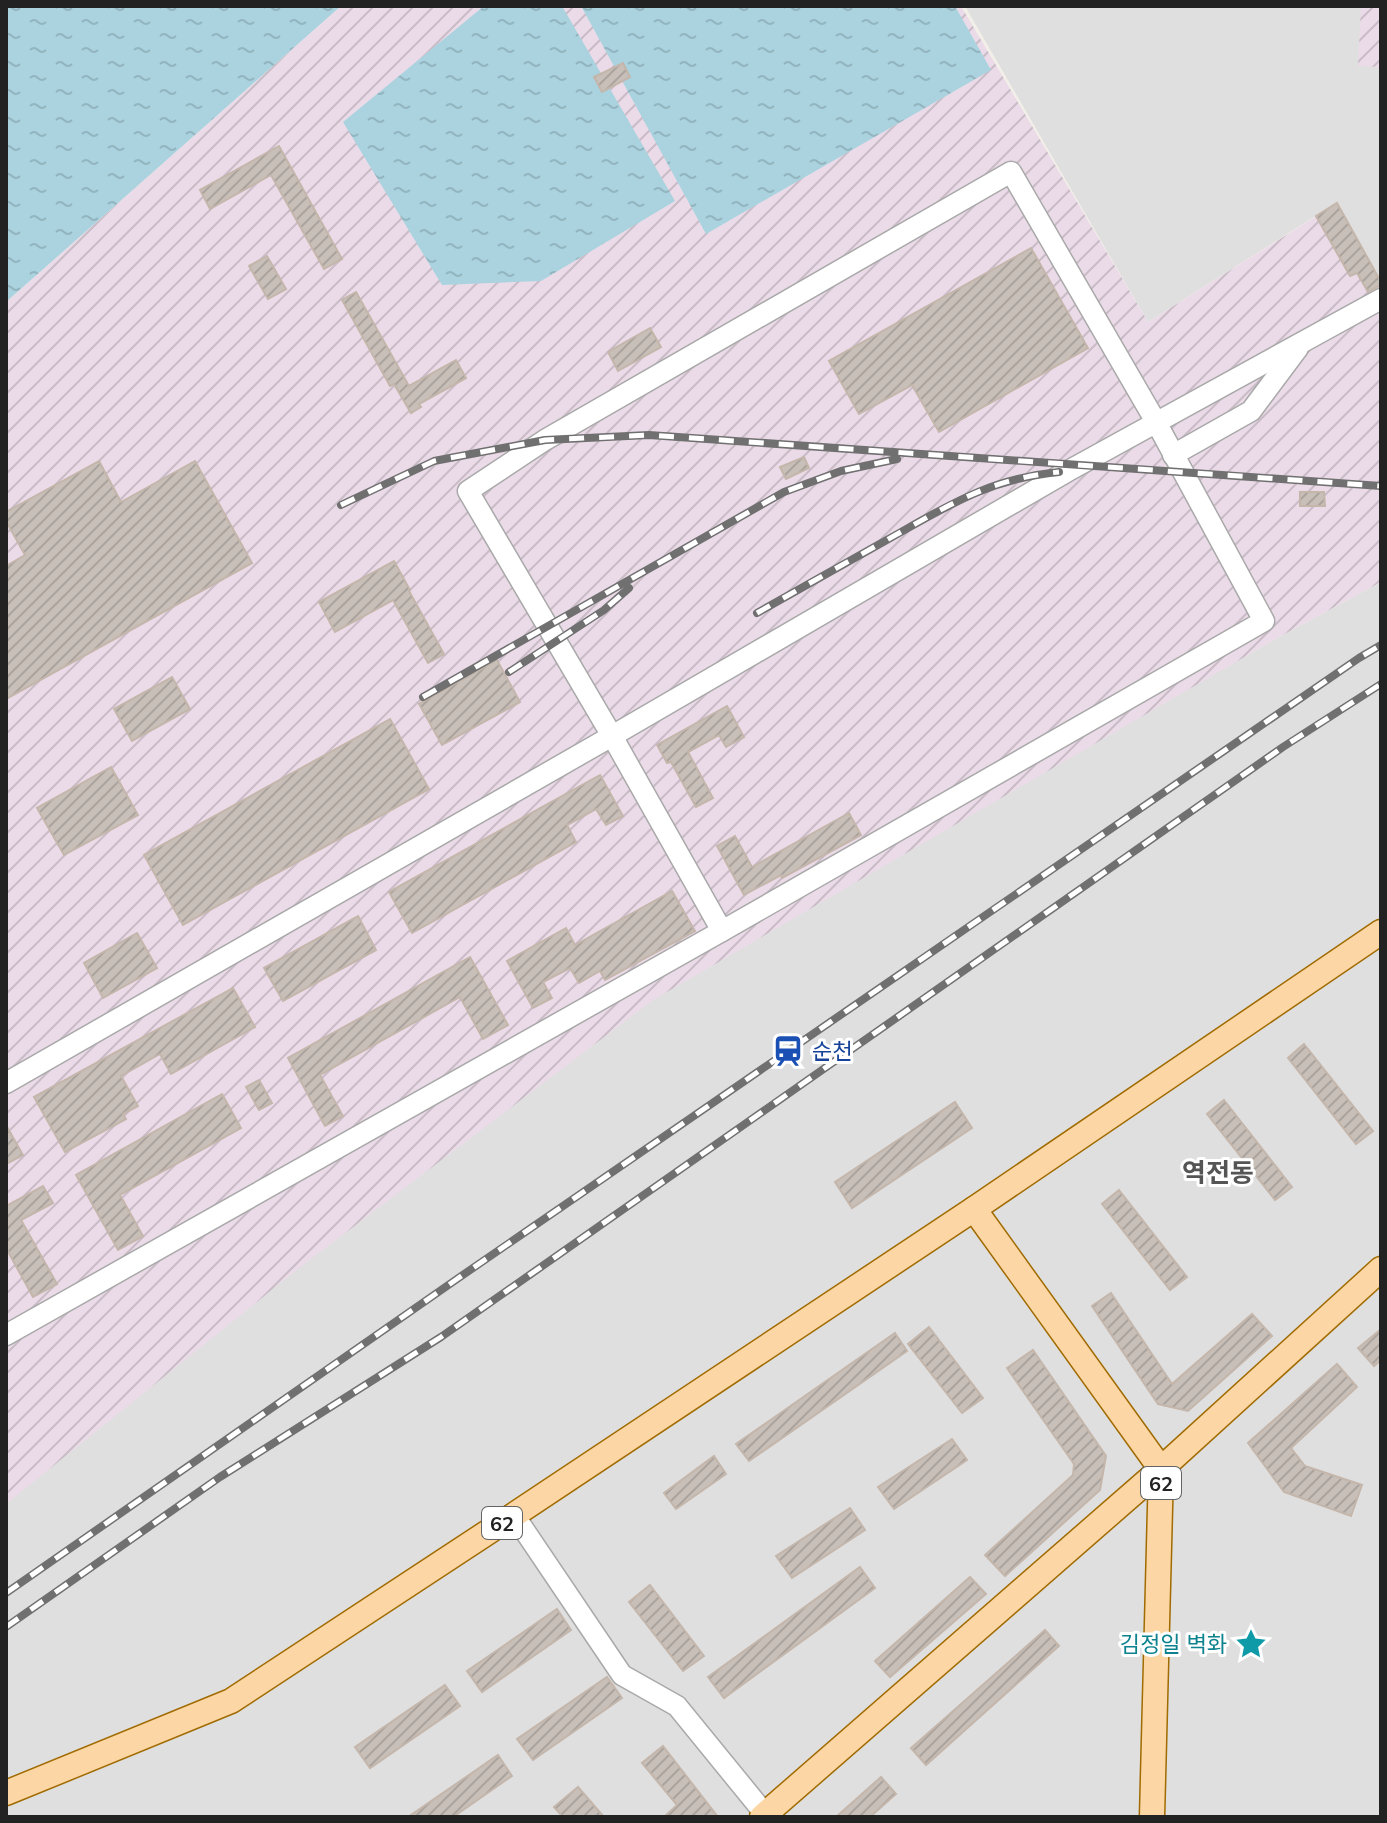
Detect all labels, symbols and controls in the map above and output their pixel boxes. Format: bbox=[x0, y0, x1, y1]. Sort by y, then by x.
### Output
station icon: 순천 bbox=[771, 1034, 805, 1068]
place label: 순천 bbox=[812, 1037, 852, 1065]
district label: 역전동 bbox=[1182, 1156, 1254, 1189]
road number: 62 bbox=[1141, 1467, 1181, 1499]
road number: 62 bbox=[482, 1507, 522, 1539]
place icon: 김정일 벽화 bbox=[1234, 1627, 1268, 1661]
place label: 김정일 벽화 bbox=[1120, 1630, 1227, 1658]

